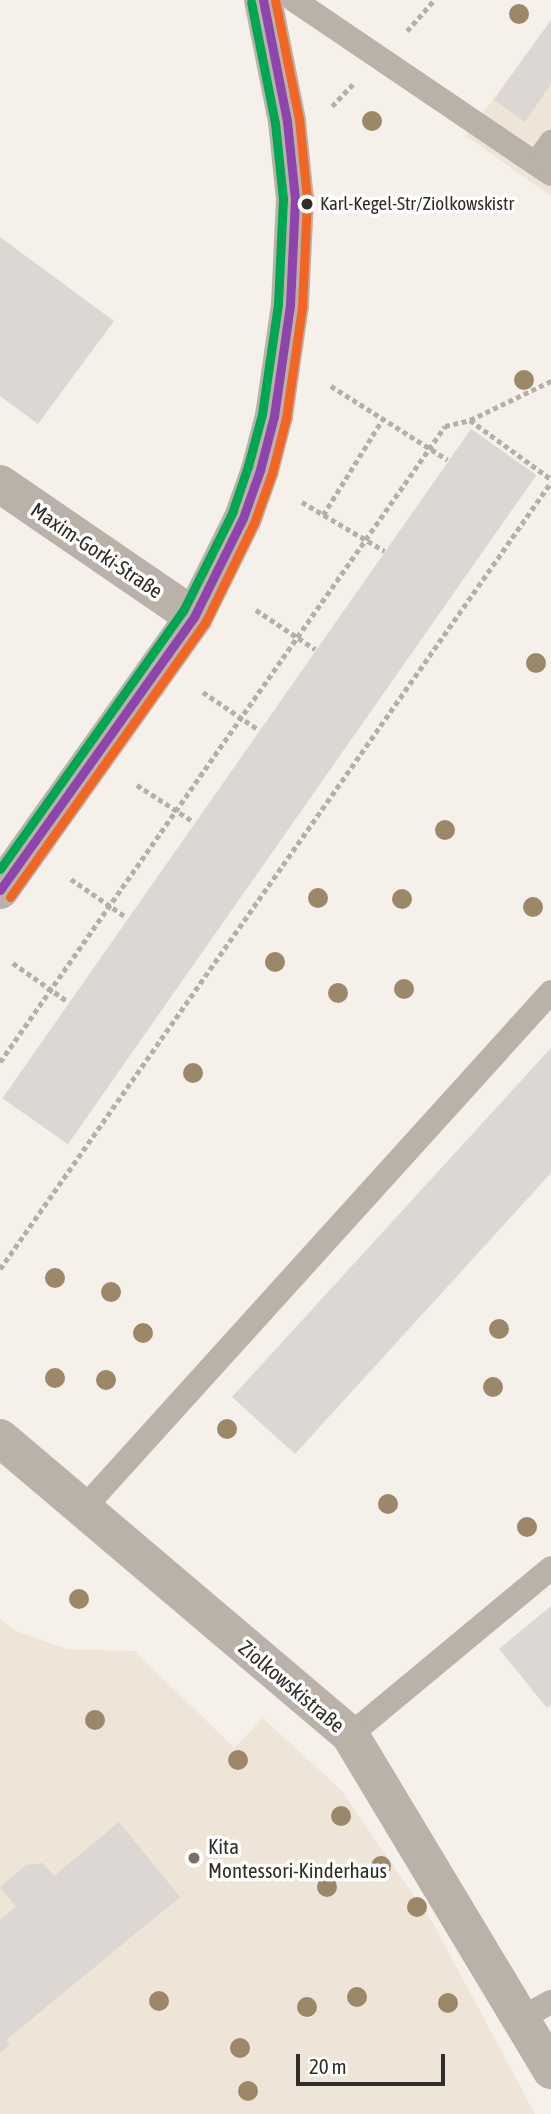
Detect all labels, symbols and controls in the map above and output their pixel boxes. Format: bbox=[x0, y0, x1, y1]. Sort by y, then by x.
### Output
place label: Karl-Kegel-Str/Ziolkowskistr bbox=[320, 193, 514, 215]
marker: Karl-Kegel-Str/Ziolkowskistr bbox=[300, 197, 314, 211]
street label: Maxim-Gorki-Straße bbox=[26, 497, 168, 603]
street label: Ziolkowskistraße bbox=[234, 1635, 350, 1737]
place label: Kita Montessori-Kinderhaus bbox=[208, 1833, 387, 1883]
marker: Kita Montessori-Kinderhaus bbox=[186, 1850, 202, 1866]
scale bar bbox=[299, 2040, 448, 2084]
text: 20 m bbox=[309, 2054, 347, 2078]

